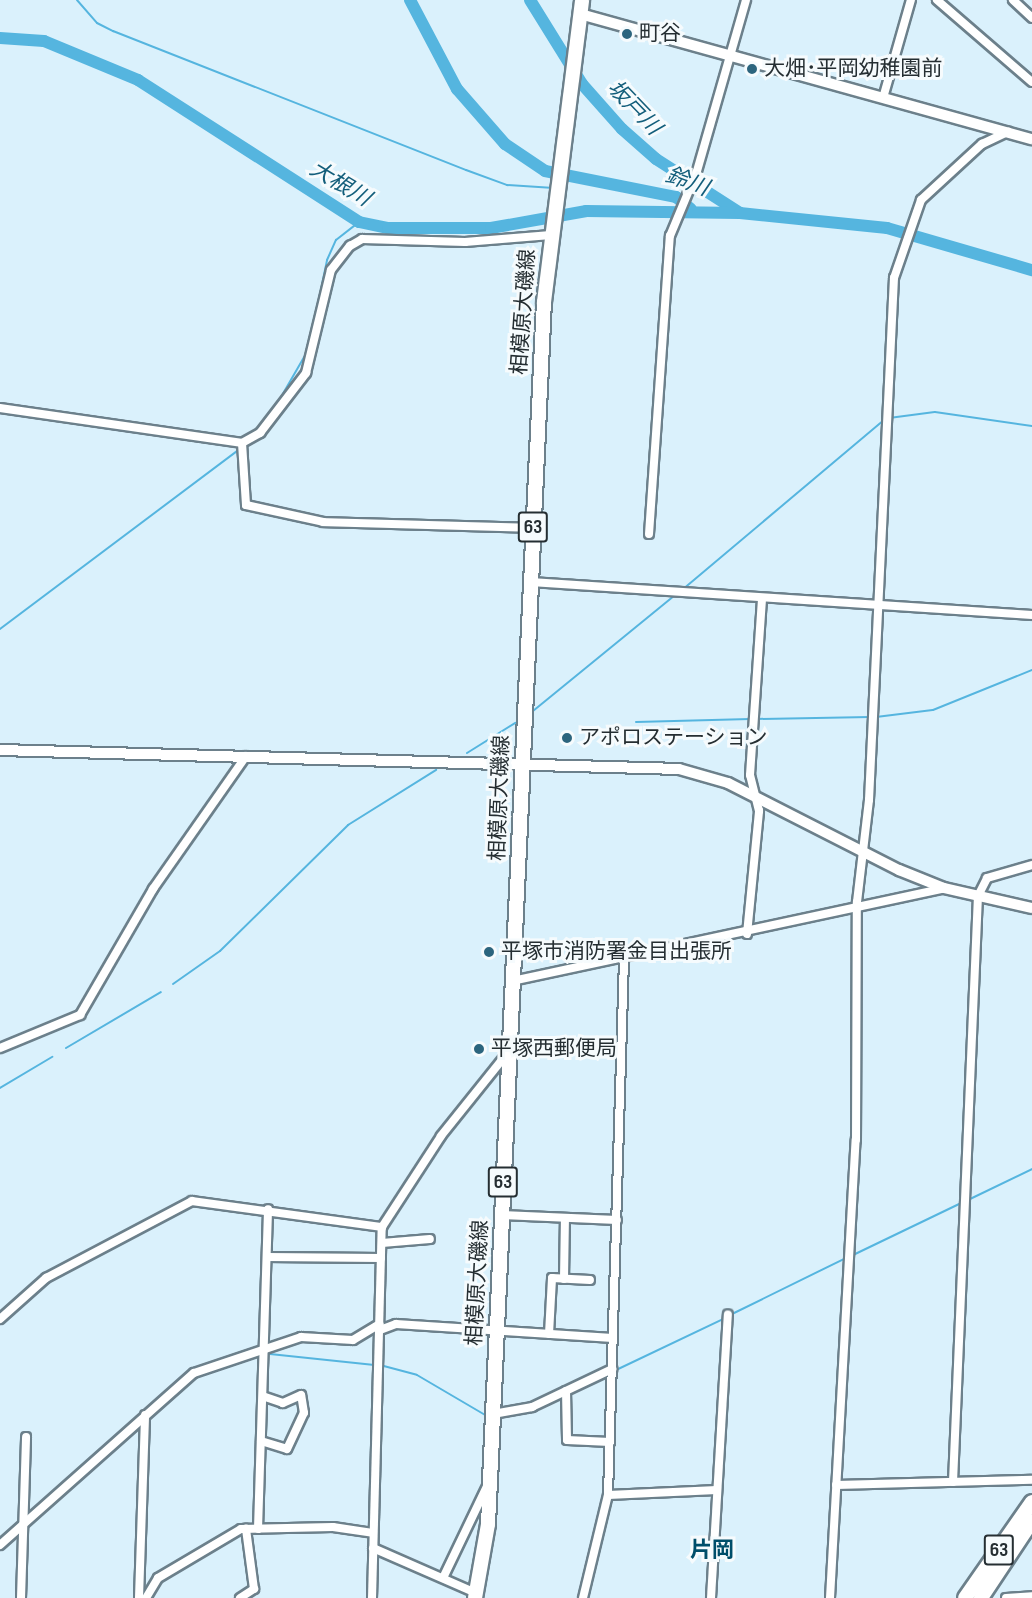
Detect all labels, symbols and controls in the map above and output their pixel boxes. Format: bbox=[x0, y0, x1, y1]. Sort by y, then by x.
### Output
place label: 町谷 bbox=[639, 21, 681, 47]
marker: 町谷 bbox=[620, 27, 634, 41]
place label: 大畑･平岡幼稚園前 bbox=[764, 56, 942, 82]
marker: 大畑･平岡幼稚園前 bbox=[745, 62, 759, 76]
water label: 坂戸川 bbox=[602, 75, 666, 141]
water label: 大根川 bbox=[305, 156, 375, 212]
water label: 鈴川 bbox=[662, 162, 712, 202]
street label: 相模原大磯線 bbox=[507, 248, 541, 376]
road number: 63 bbox=[516, 510, 550, 544]
place label: アポロステーション bbox=[579, 725, 768, 751]
marker: アポロステーション bbox=[560, 731, 574, 745]
street label: 相模原大磯線 bbox=[485, 735, 515, 861]
place label: 平塚市消防署金目出張所 bbox=[501, 939, 732, 965]
marker: 平塚市消防署金目出張所 bbox=[482, 945, 496, 959]
place label: 平塚西郵便局 bbox=[491, 1036, 617, 1062]
marker: 平塚西郵便局 bbox=[472, 1042, 486, 1056]
road number: 63 bbox=[486, 1165, 520, 1199]
street label: 相模原大磯線 bbox=[462, 1219, 494, 1347]
road number: 63 bbox=[982, 1533, 1016, 1567]
district label: 片岡 bbox=[690, 1538, 734, 1564]

